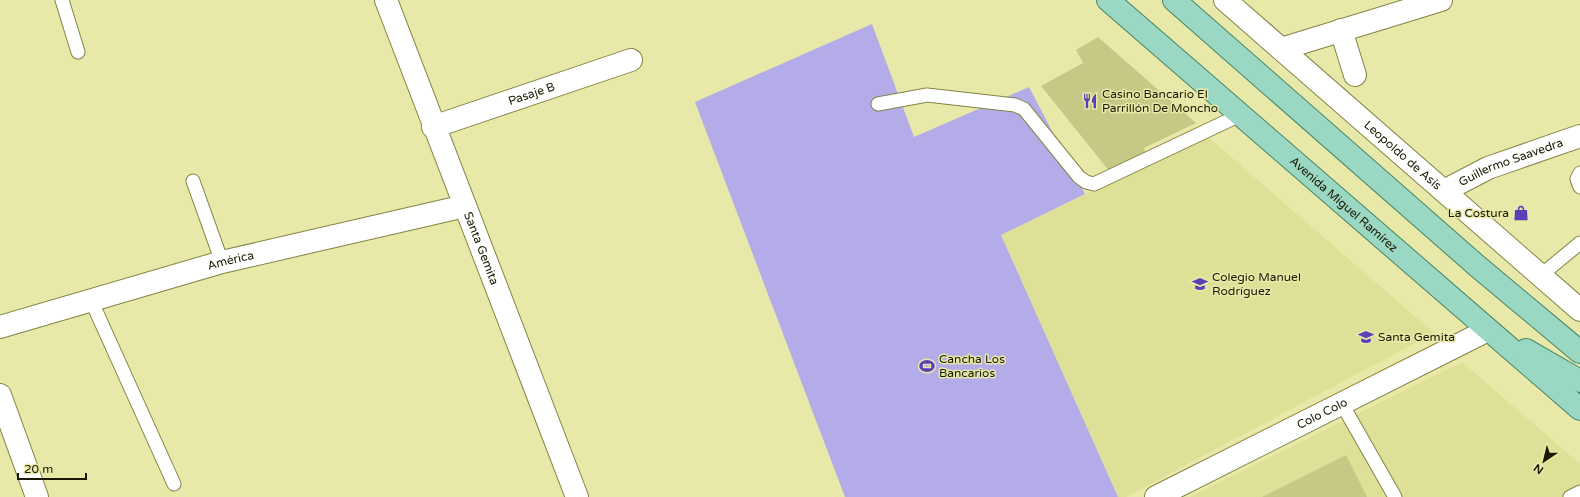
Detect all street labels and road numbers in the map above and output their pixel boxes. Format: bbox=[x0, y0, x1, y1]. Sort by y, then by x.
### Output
street label: Pasaje B bbox=[506, 79, 557, 108]
street label: Leopoldo de Asís bbox=[1361, 118, 1444, 193]
street label: Guillermo Saavedra bbox=[1456, 135, 1565, 189]
street label: Avenida Miguel Ramírez bbox=[1287, 154, 1401, 255]
street label: Santa Gemita bbox=[461, 210, 502, 287]
street label: América bbox=[206, 248, 255, 273]
street label: Colo Colo bbox=[1295, 395, 1350, 432]

